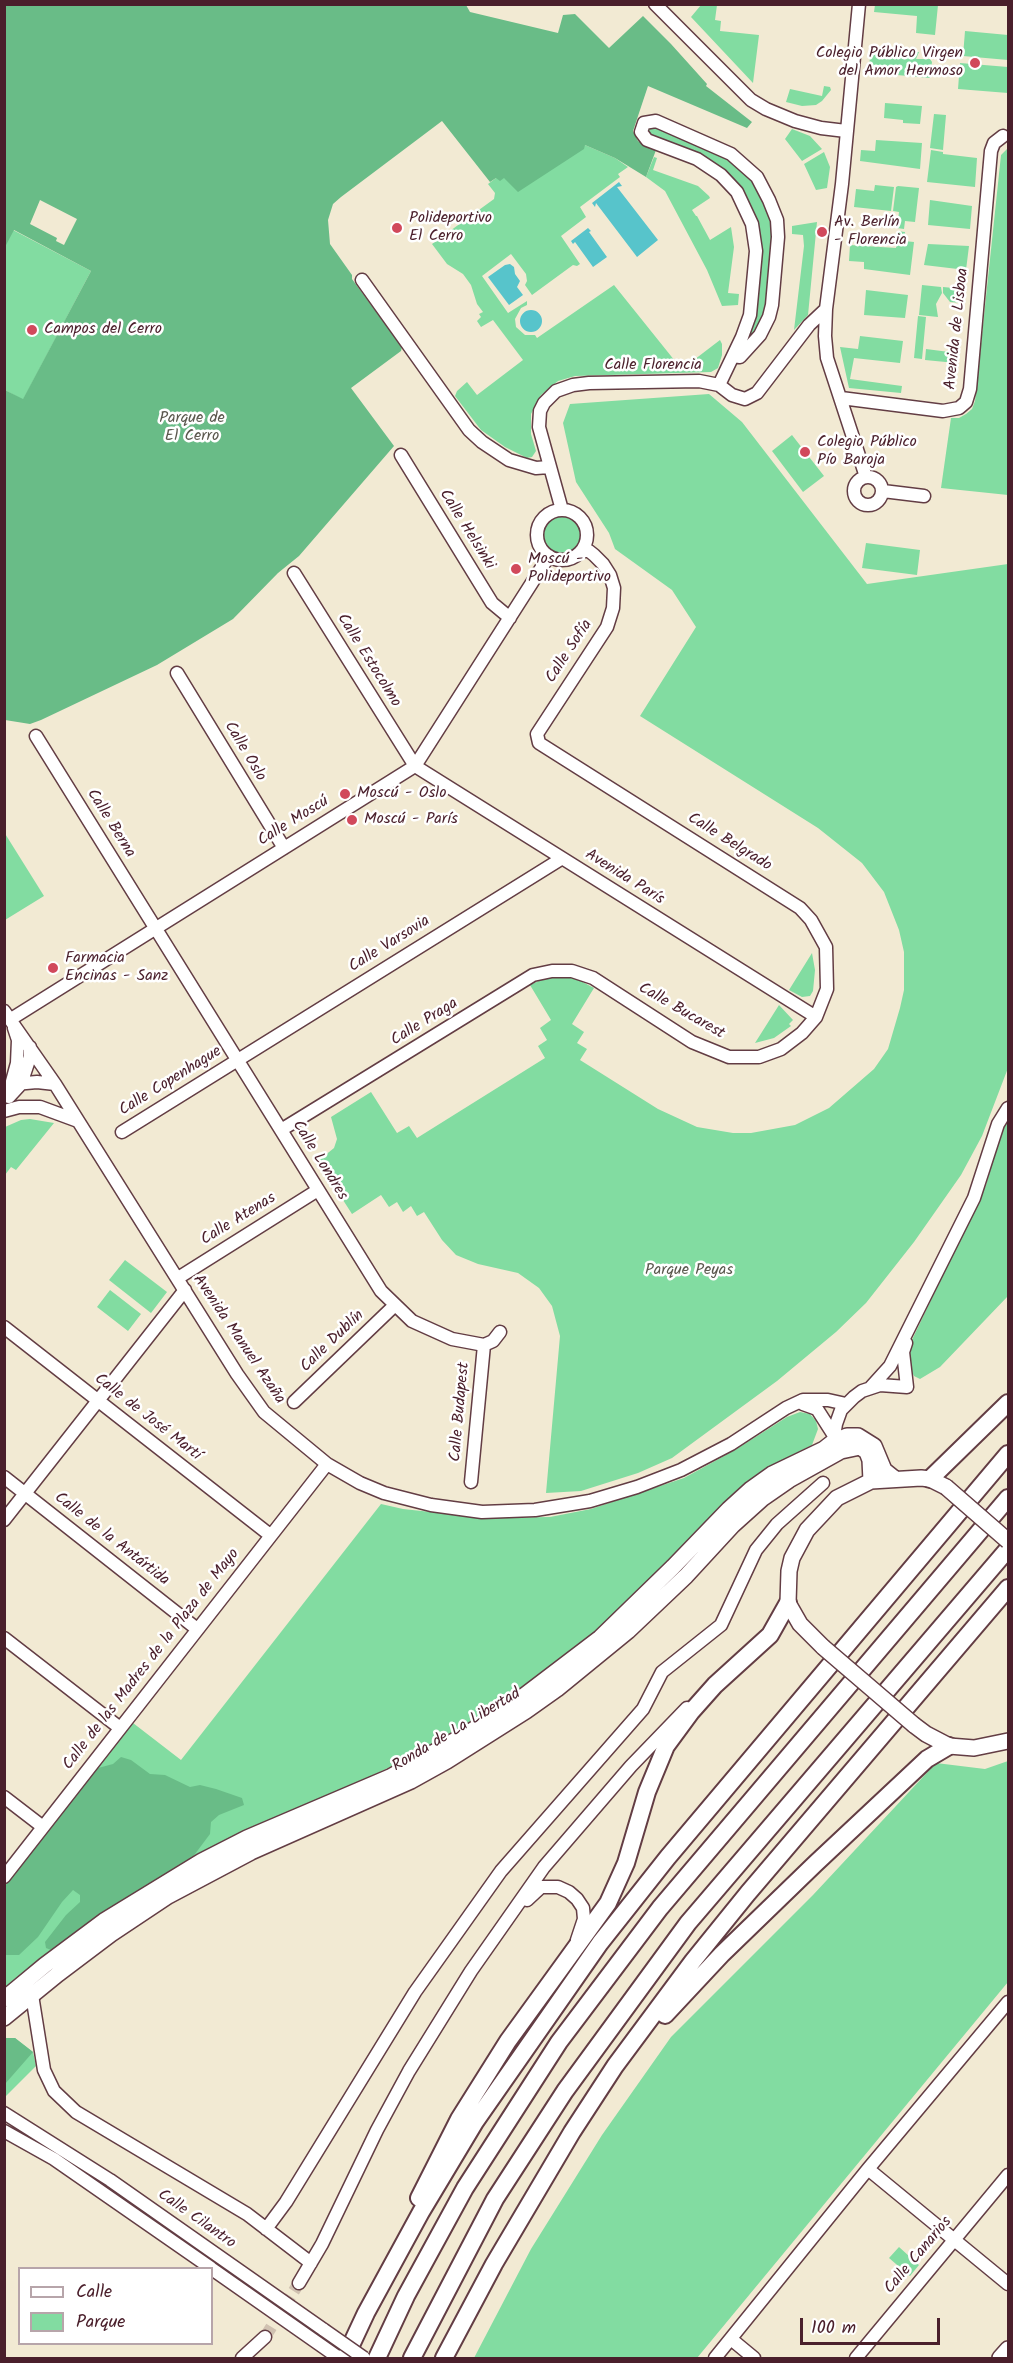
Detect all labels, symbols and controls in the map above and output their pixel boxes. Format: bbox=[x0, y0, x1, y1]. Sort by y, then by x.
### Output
place label: Colegio Público Virgen del Amor Hermoso bbox=[816, 44, 963, 82]
marker: Colegio Público Virgen del Amor Hermoso bbox=[968, 56, 982, 70]
place label: Polideportivo El Cerro bbox=[409, 209, 492, 247]
place label: Av. Berlín - Florencia bbox=[834, 213, 907, 251]
marker: Polideportivo El Cerro bbox=[390, 221, 404, 235]
marker: Av. Berlín - Florencia bbox=[815, 225, 829, 239]
street label: Avenida de Lisboa bbox=[942, 267, 974, 391]
place label: Campos del Cerro bbox=[44, 320, 162, 340]
marker: Campos del Cerro bbox=[25, 323, 39, 337]
street label: Calle Florencia bbox=[604, 356, 702, 376]
park label: Parque de El Cerro bbox=[159, 409, 225, 447]
place label: Colegio Público Pío Baroja bbox=[817, 433, 917, 471]
marker: Colegio Público Pío Baroja bbox=[798, 445, 812, 459]
street label: Calle Helsinki bbox=[434, 486, 498, 574]
place label: Moscú - Polideportivo bbox=[528, 550, 611, 588]
marker: Moscú - Polideportivo bbox=[509, 562, 523, 576]
street label: Calle Estocolmo bbox=[332, 611, 404, 711]
street label: Calle Sofía bbox=[542, 617, 598, 687]
street label: Calle Oslo bbox=[219, 719, 269, 785]
place label: Moscú - Oslo bbox=[357, 784, 446, 804]
street label: Calle Berna bbox=[81, 786, 139, 862]
marker: Moscú - Oslo bbox=[338, 787, 352, 801]
street label: Calle Moscú bbox=[255, 793, 333, 851]
place label: Moscú - París bbox=[364, 810, 458, 830]
street label: Calle Belgrado bbox=[683, 810, 775, 876]
marker: Moscú - París bbox=[345, 813, 359, 827]
street label: Avenida París bbox=[581, 846, 667, 910]
street label: Calle Varsovia bbox=[346, 912, 434, 978]
place label: Farmacia Encinas - Sanz bbox=[65, 949, 168, 987]
marker: Farmacia Encinas - Sanz bbox=[46, 961, 60, 975]
street label: Calle Bucarest bbox=[634, 980, 728, 1044]
street label: Calle Praga bbox=[388, 995, 462, 1051]
street label: Calle Copenhague bbox=[116, 1043, 226, 1121]
street label: Calle Londres bbox=[287, 1118, 351, 1204]
street label: Calle Atenas bbox=[198, 1189, 280, 1251]
park label: Parque Peyas bbox=[645, 1261, 733, 1281]
street label: Avenida Manuel Azaña bbox=[188, 1272, 288, 1408]
street label: Calle Dublín bbox=[297, 1307, 369, 1377]
street label: Calle Budapest bbox=[447, 1361, 475, 1463]
street label: Calle de José Martí bbox=[90, 1370, 204, 1466]
street label: Calle de la Antártida bbox=[50, 1489, 172, 1591]
street label: Calle de las Madres de la Plaza de Mayo bbox=[60, 1545, 244, 1775]
street label: Ronda de La Libertad bbox=[389, 1685, 525, 1777]
street label: Calle Cilantro bbox=[153, 2186, 239, 2254]
street label: Calle Canarios bbox=[881, 2214, 957, 2298]
legend bbox=[18, 2267, 213, 2345]
text: Calle bbox=[76, 2278, 112, 2307]
scale bar bbox=[803, 2306, 942, 2344]
text: Parque bbox=[76, 2308, 125, 2337]
text: 100 m bbox=[811, 2314, 856, 2343]

